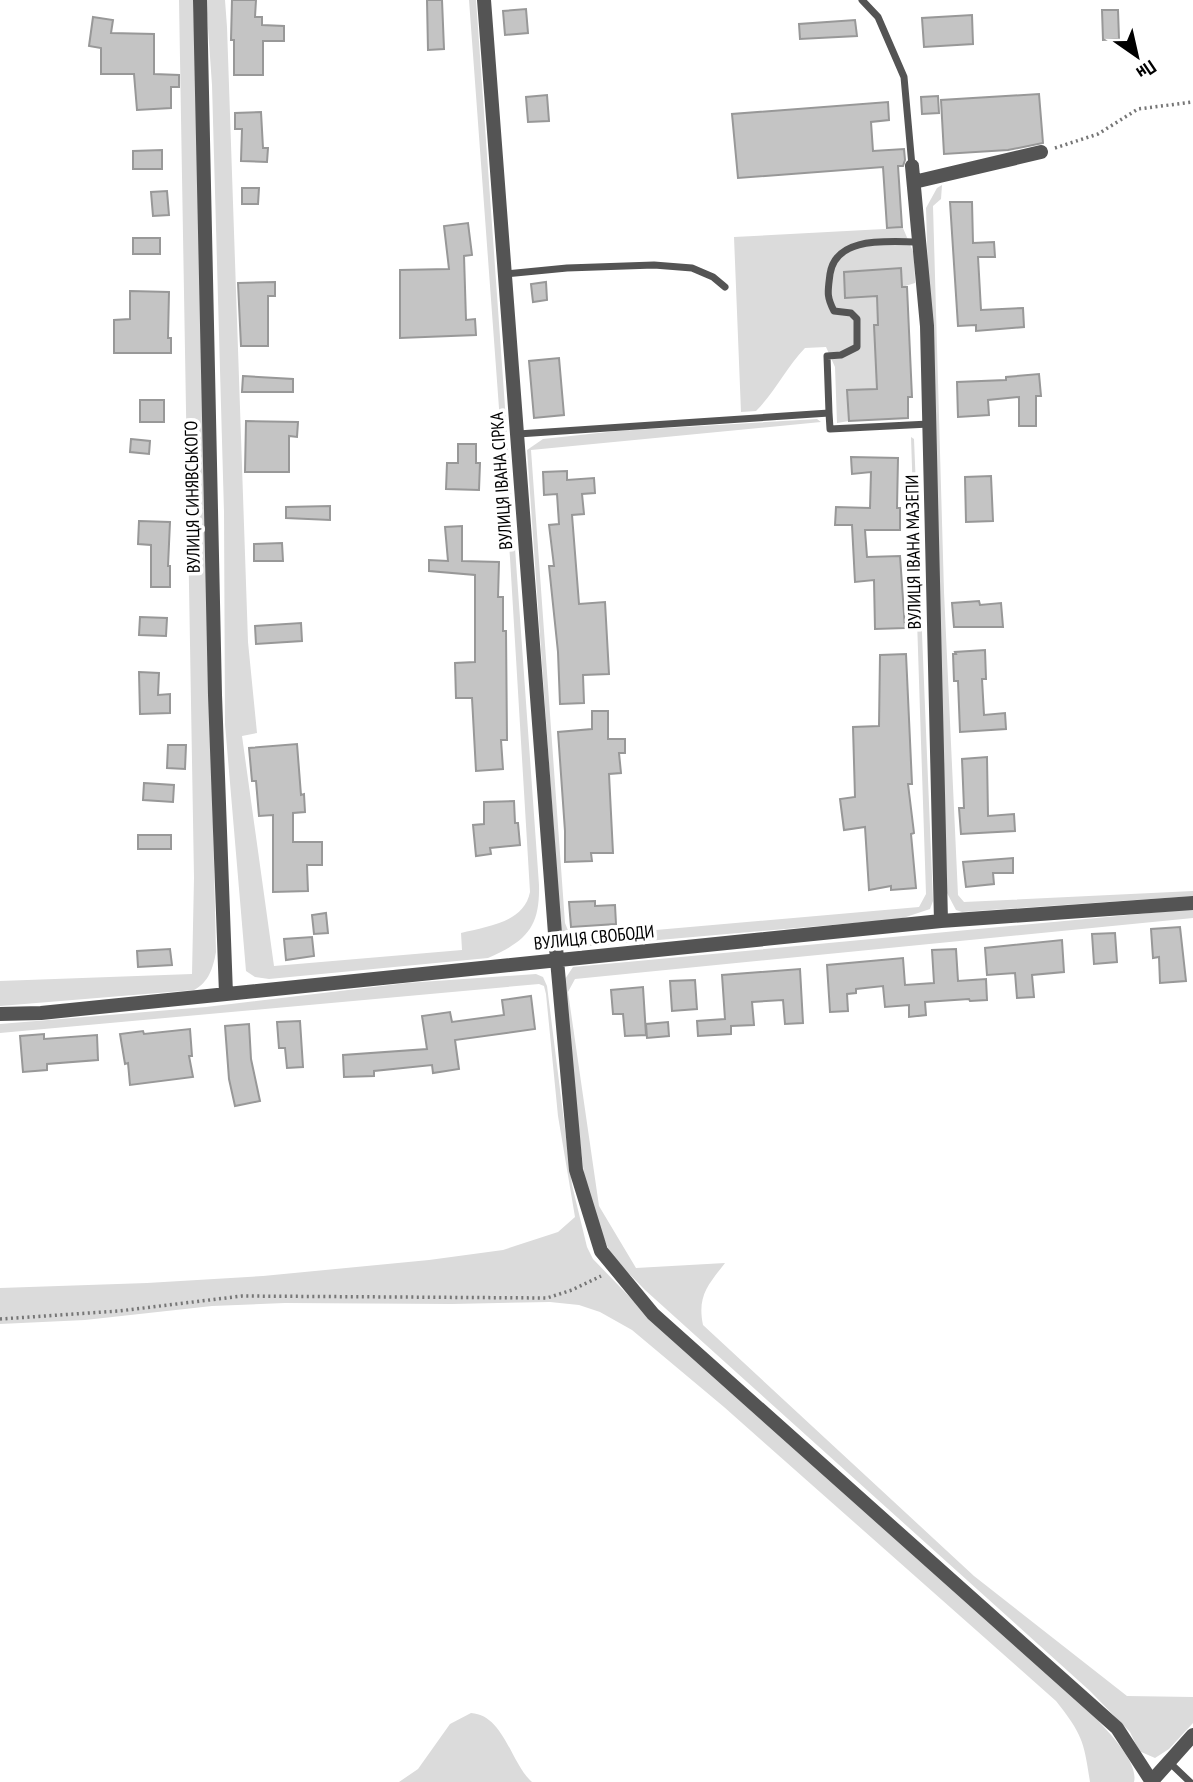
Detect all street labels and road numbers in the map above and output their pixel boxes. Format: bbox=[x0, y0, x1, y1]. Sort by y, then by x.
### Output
street label: ВУЛИЦЯ ІВАНА СІРКА bbox=[485, 411, 517, 551]
street label: ВУЛИЦЯ СИНЯВСЬКОГО bbox=[179, 420, 205, 573]
street label: ВУЛИЦЯ ІВАНА МАЗЕПИ bbox=[900, 475, 926, 629]
street label: ВУЛИЦЯ СВОБОДИ bbox=[533, 919, 655, 955]

